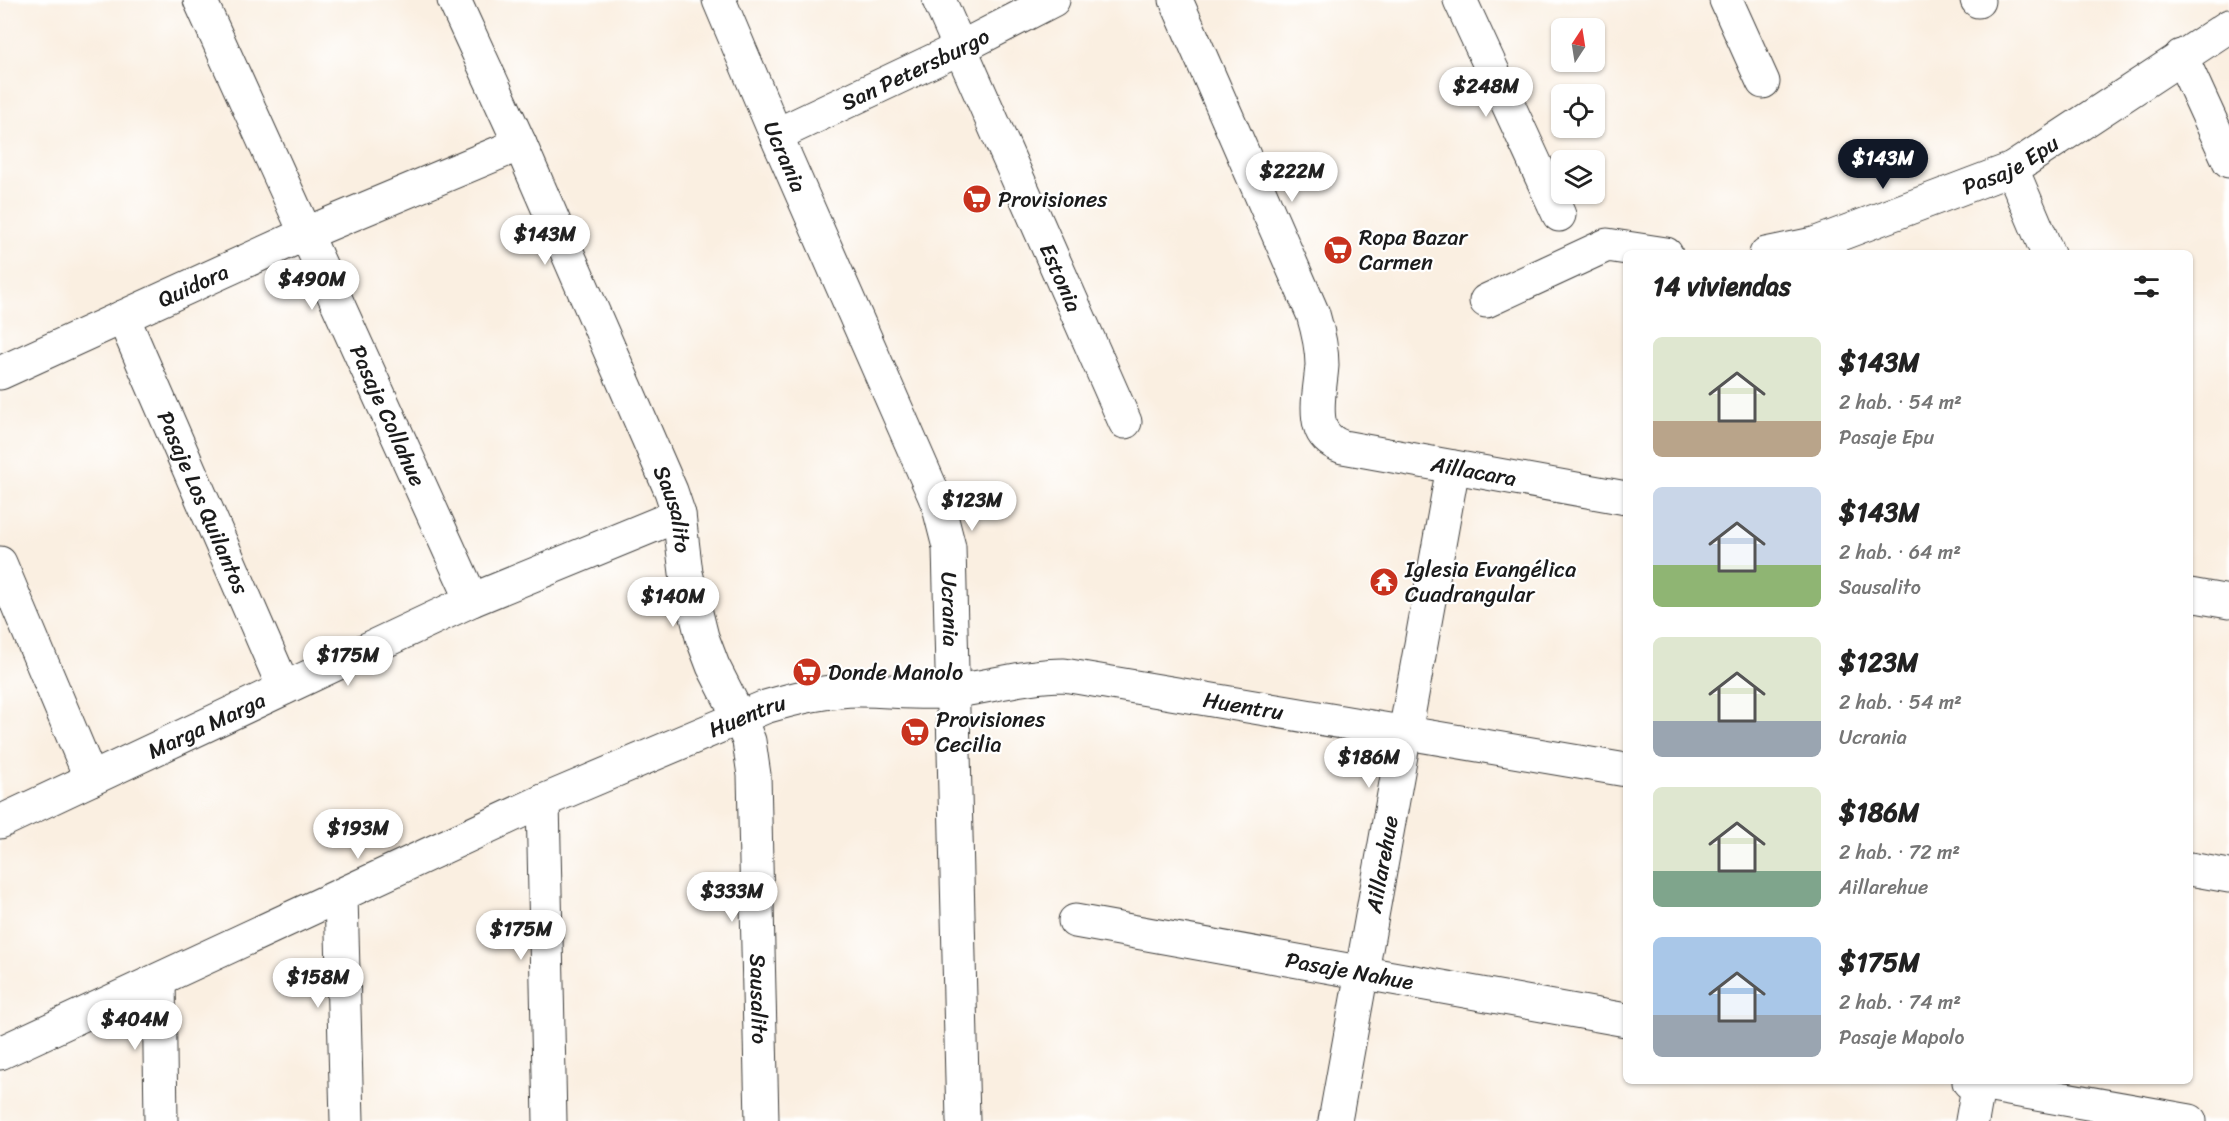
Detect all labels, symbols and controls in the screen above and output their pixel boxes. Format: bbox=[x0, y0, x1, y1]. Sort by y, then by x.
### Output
street label: San Petersburgo bbox=[834, 16, 996, 121]
north arrow bbox=[1551, 18, 1605, 72]
map controls bbox=[1551, 18, 1605, 204]
pin: $248M bbox=[1444, 67, 1528, 118]
text: $248M bbox=[1453, 69, 1519, 104]
button: locate bbox=[1551, 84, 1605, 138]
street label: Ucrania bbox=[753, 115, 818, 199]
street label: Pasaje Epu bbox=[1956, 124, 2067, 206]
pin: $143M bbox=[1841, 139, 1925, 190]
text: $143M bbox=[1852, 141, 1914, 176]
button: layers bbox=[1551, 150, 1605, 204]
pin: $222M bbox=[1250, 152, 1334, 203]
text: $222M bbox=[1260, 154, 1324, 189]
place label: Provisiones bbox=[998, 180, 1108, 219]
supermarket icon: Provisiones bbox=[961, 183, 993, 215]
pin: $143M bbox=[503, 215, 587, 266]
text: $143M bbox=[514, 217, 576, 252]
place label: Ropa Bazar Carmen bbox=[1359, 218, 1469, 282]
supermarket icon: Ropa Bazar Carmen bbox=[1322, 234, 1354, 266]
street label: Estonia bbox=[1029, 236, 1094, 318]
street label: Quidora bbox=[151, 252, 235, 318]
pin: $490M bbox=[270, 260, 354, 311]
text: $490M bbox=[278, 262, 346, 297]
text: 14 viviendas bbox=[1653, 263, 1791, 309]
icon: filters bbox=[2130, 270, 2163, 303]
street label: Pasaje Collahue bbox=[339, 338, 437, 493]
text: $143M bbox=[1839, 339, 1919, 385]
icon: home bbox=[1701, 361, 1773, 433]
text: 2 hab. · 54 m² bbox=[1839, 385, 1962, 420]
street label: Pasaje Los Quilantos bbox=[146, 404, 261, 601]
text: Pasaje Epu bbox=[1839, 420, 1934, 455]
street label: Aillacara bbox=[1427, 444, 1520, 497]
street label: Sausalito bbox=[642, 458, 703, 555]
pin: $123M bbox=[930, 481, 1014, 532]
text: $123M bbox=[942, 483, 1002, 518]
text: $143M bbox=[1839, 489, 1919, 535]
icon: home bbox=[1701, 511, 1773, 583]
text: 2 hab. · 64 m² bbox=[1839, 535, 1961, 570]
place label: Iglesia Evangélica Cuadrangular bbox=[1404, 550, 1576, 614]
temple icon: Iglesia Evangélica Cuadrangular bbox=[1368, 566, 1400, 598]
text: Sausalito bbox=[1839, 570, 1921, 605]
street label: Ucrania bbox=[930, 571, 971, 647]
pin: $140M bbox=[631, 577, 715, 628]
text: $140M bbox=[641, 579, 705, 614]
pin: $175M bbox=[306, 636, 390, 687]
text: $175M bbox=[317, 638, 379, 673]
text: $123M bbox=[1839, 639, 1918, 685]
place label: Donde Manolo bbox=[828, 653, 963, 692]
supermarket icon: Donde Manolo bbox=[791, 656, 823, 688]
icon: home bbox=[1701, 661, 1773, 733]
street label: Huentru bbox=[1200, 679, 1287, 731]
street label: Marga Marga bbox=[141, 680, 272, 770]
street label: Huentru bbox=[702, 683, 790, 748]
text: 2 hab. · 54 m² bbox=[1839, 685, 1962, 720]
place label: Provisiones Cecilia bbox=[936, 700, 1046, 764]
supermarket icon: Provisiones Cecilia bbox=[899, 716, 931, 748]
text: Ucrania bbox=[1839, 720, 1907, 755]
pin: $186M bbox=[1327, 738, 1411, 789]
text: $186M bbox=[1338, 740, 1400, 775]
text: $186M bbox=[1839, 789, 1919, 835]
pin: $193M bbox=[316, 809, 400, 860]
text: $193M bbox=[327, 811, 389, 846]
icon: home bbox=[1701, 811, 1773, 883]
street label: Aillarehue bbox=[1353, 812, 1409, 917]
text: 2 hab. · 72 m² bbox=[1839, 835, 1960, 870]
text: Aillarehue bbox=[1839, 870, 1928, 905]
pin: $333M bbox=[690, 872, 774, 923]
text: $333M bbox=[701, 874, 763, 909]
pin: $175M bbox=[479, 910, 563, 961]
text: $175M bbox=[490, 912, 552, 947]
text: $175M bbox=[1839, 939, 1920, 985]
street label: Pasaje Nahue bbox=[1283, 940, 1417, 1001]
street label: Sausalito bbox=[739, 953, 780, 1044]
pin: $158M bbox=[276, 958, 360, 1009]
text: $158M bbox=[287, 960, 349, 995]
icon: home bbox=[1701, 961, 1773, 1033]
text: 2 hab. · 74 m² bbox=[1839, 985, 1961, 1020]
pin: $404M bbox=[93, 1000, 177, 1051]
text: $404M bbox=[101, 1002, 169, 1037]
text: Pasaje Mapolo bbox=[1839, 1020, 1964, 1055]

